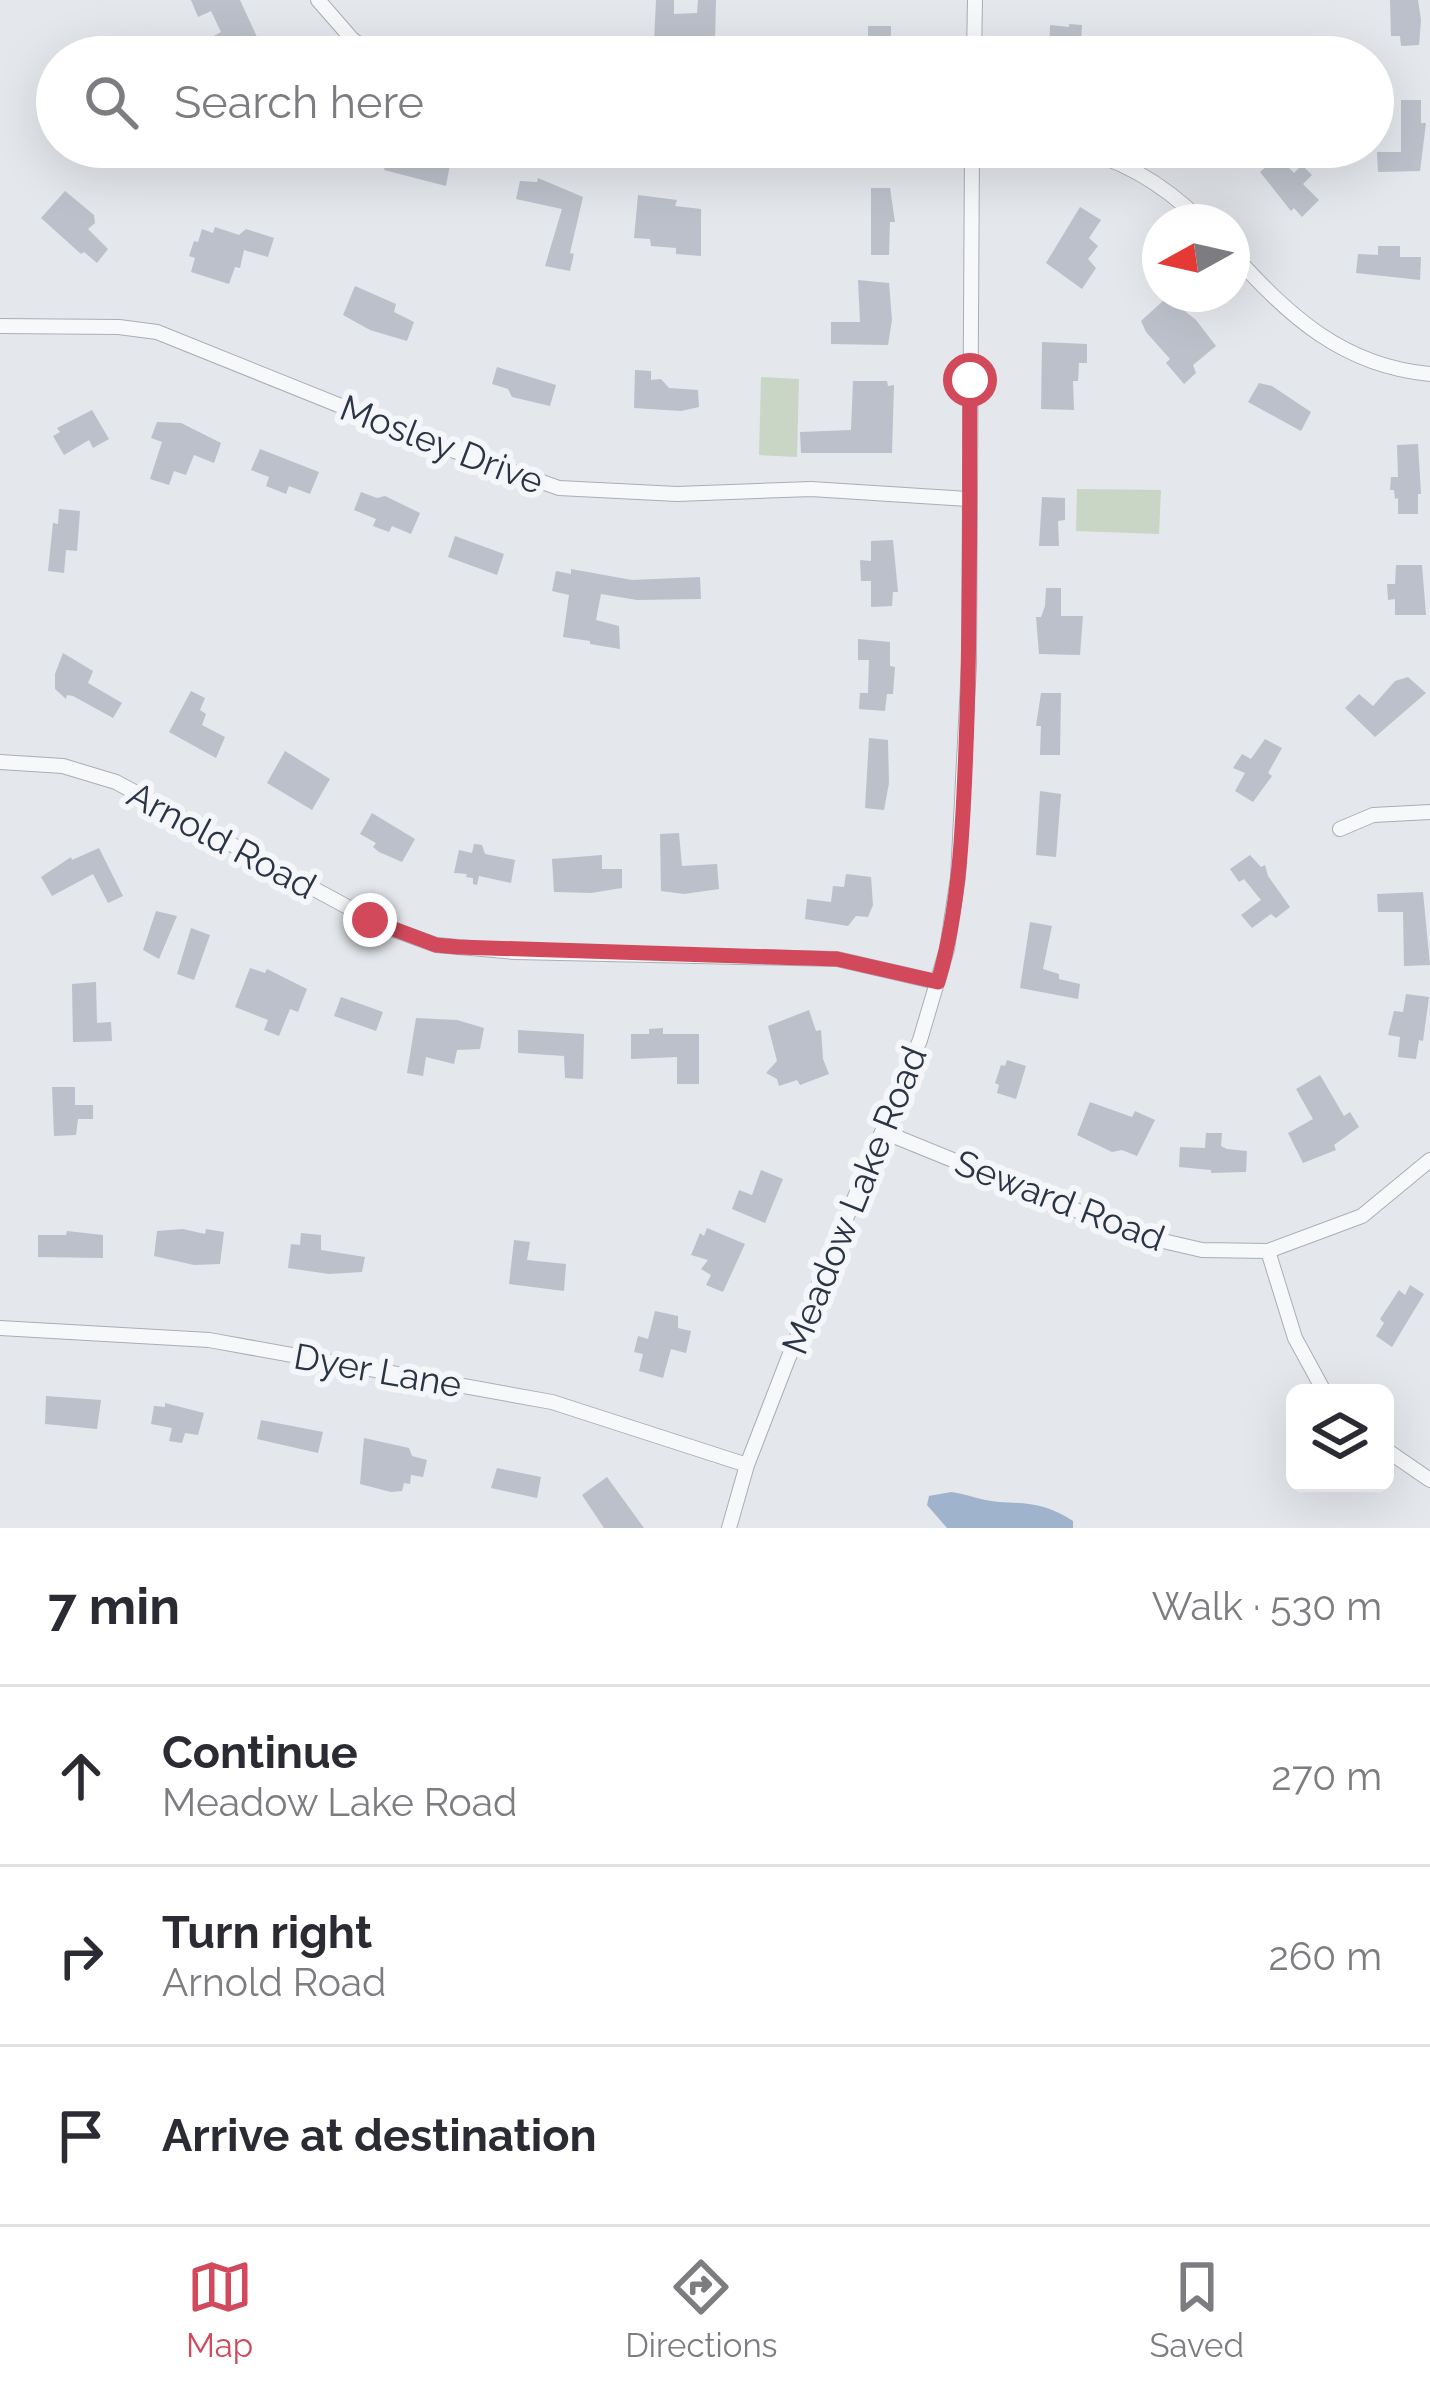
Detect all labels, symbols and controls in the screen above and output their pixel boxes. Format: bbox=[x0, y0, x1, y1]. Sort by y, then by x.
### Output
search box bbox=[36, 36, 1394, 168]
icon: search bbox=[78, 69, 144, 135]
text: Search here bbox=[174, 76, 424, 129]
north arrow bbox=[1142, 204, 1250, 312]
route start bbox=[943, 353, 997, 407]
street label: Mosley Drive bbox=[335, 386, 549, 502]
street label: Arnold Road bbox=[121, 773, 323, 907]
route end bbox=[343, 893, 397, 947]
street label: Meadow Lake Road bbox=[773, 1040, 935, 1360]
street label: Seward Road bbox=[949, 1141, 1171, 1259]
street label: Dyer Lane bbox=[291, 1335, 465, 1405]
map controls bbox=[1286, 1384, 1394, 1492]
button: layers bbox=[1286, 1384, 1394, 1492]
text: 7 min bbox=[48, 1576, 180, 1636]
text: Walk · 530 m bbox=[1152, 1583, 1382, 1629]
text: Continue bbox=[162, 1726, 358, 1779]
icon: ahead bbox=[48, 1743, 114, 1809]
text: 270 m bbox=[1271, 1753, 1382, 1799]
text: Meadow Lake Road bbox=[162, 1779, 517, 1825]
text: Turn right bbox=[162, 1906, 372, 1959]
icon: right bbox=[48, 1923, 114, 1989]
text: 260 m bbox=[1269, 1933, 1382, 1979]
text: Arnold Road bbox=[162, 1959, 386, 2005]
icon: arrive bbox=[48, 2103, 114, 2169]
text: Arrive at destination bbox=[162, 2109, 597, 2162]
tab: Map bbox=[186, 2254, 253, 2365]
tab: Directions bbox=[625, 2254, 778, 2365]
tab: Saved bbox=[1150, 2254, 1244, 2365]

